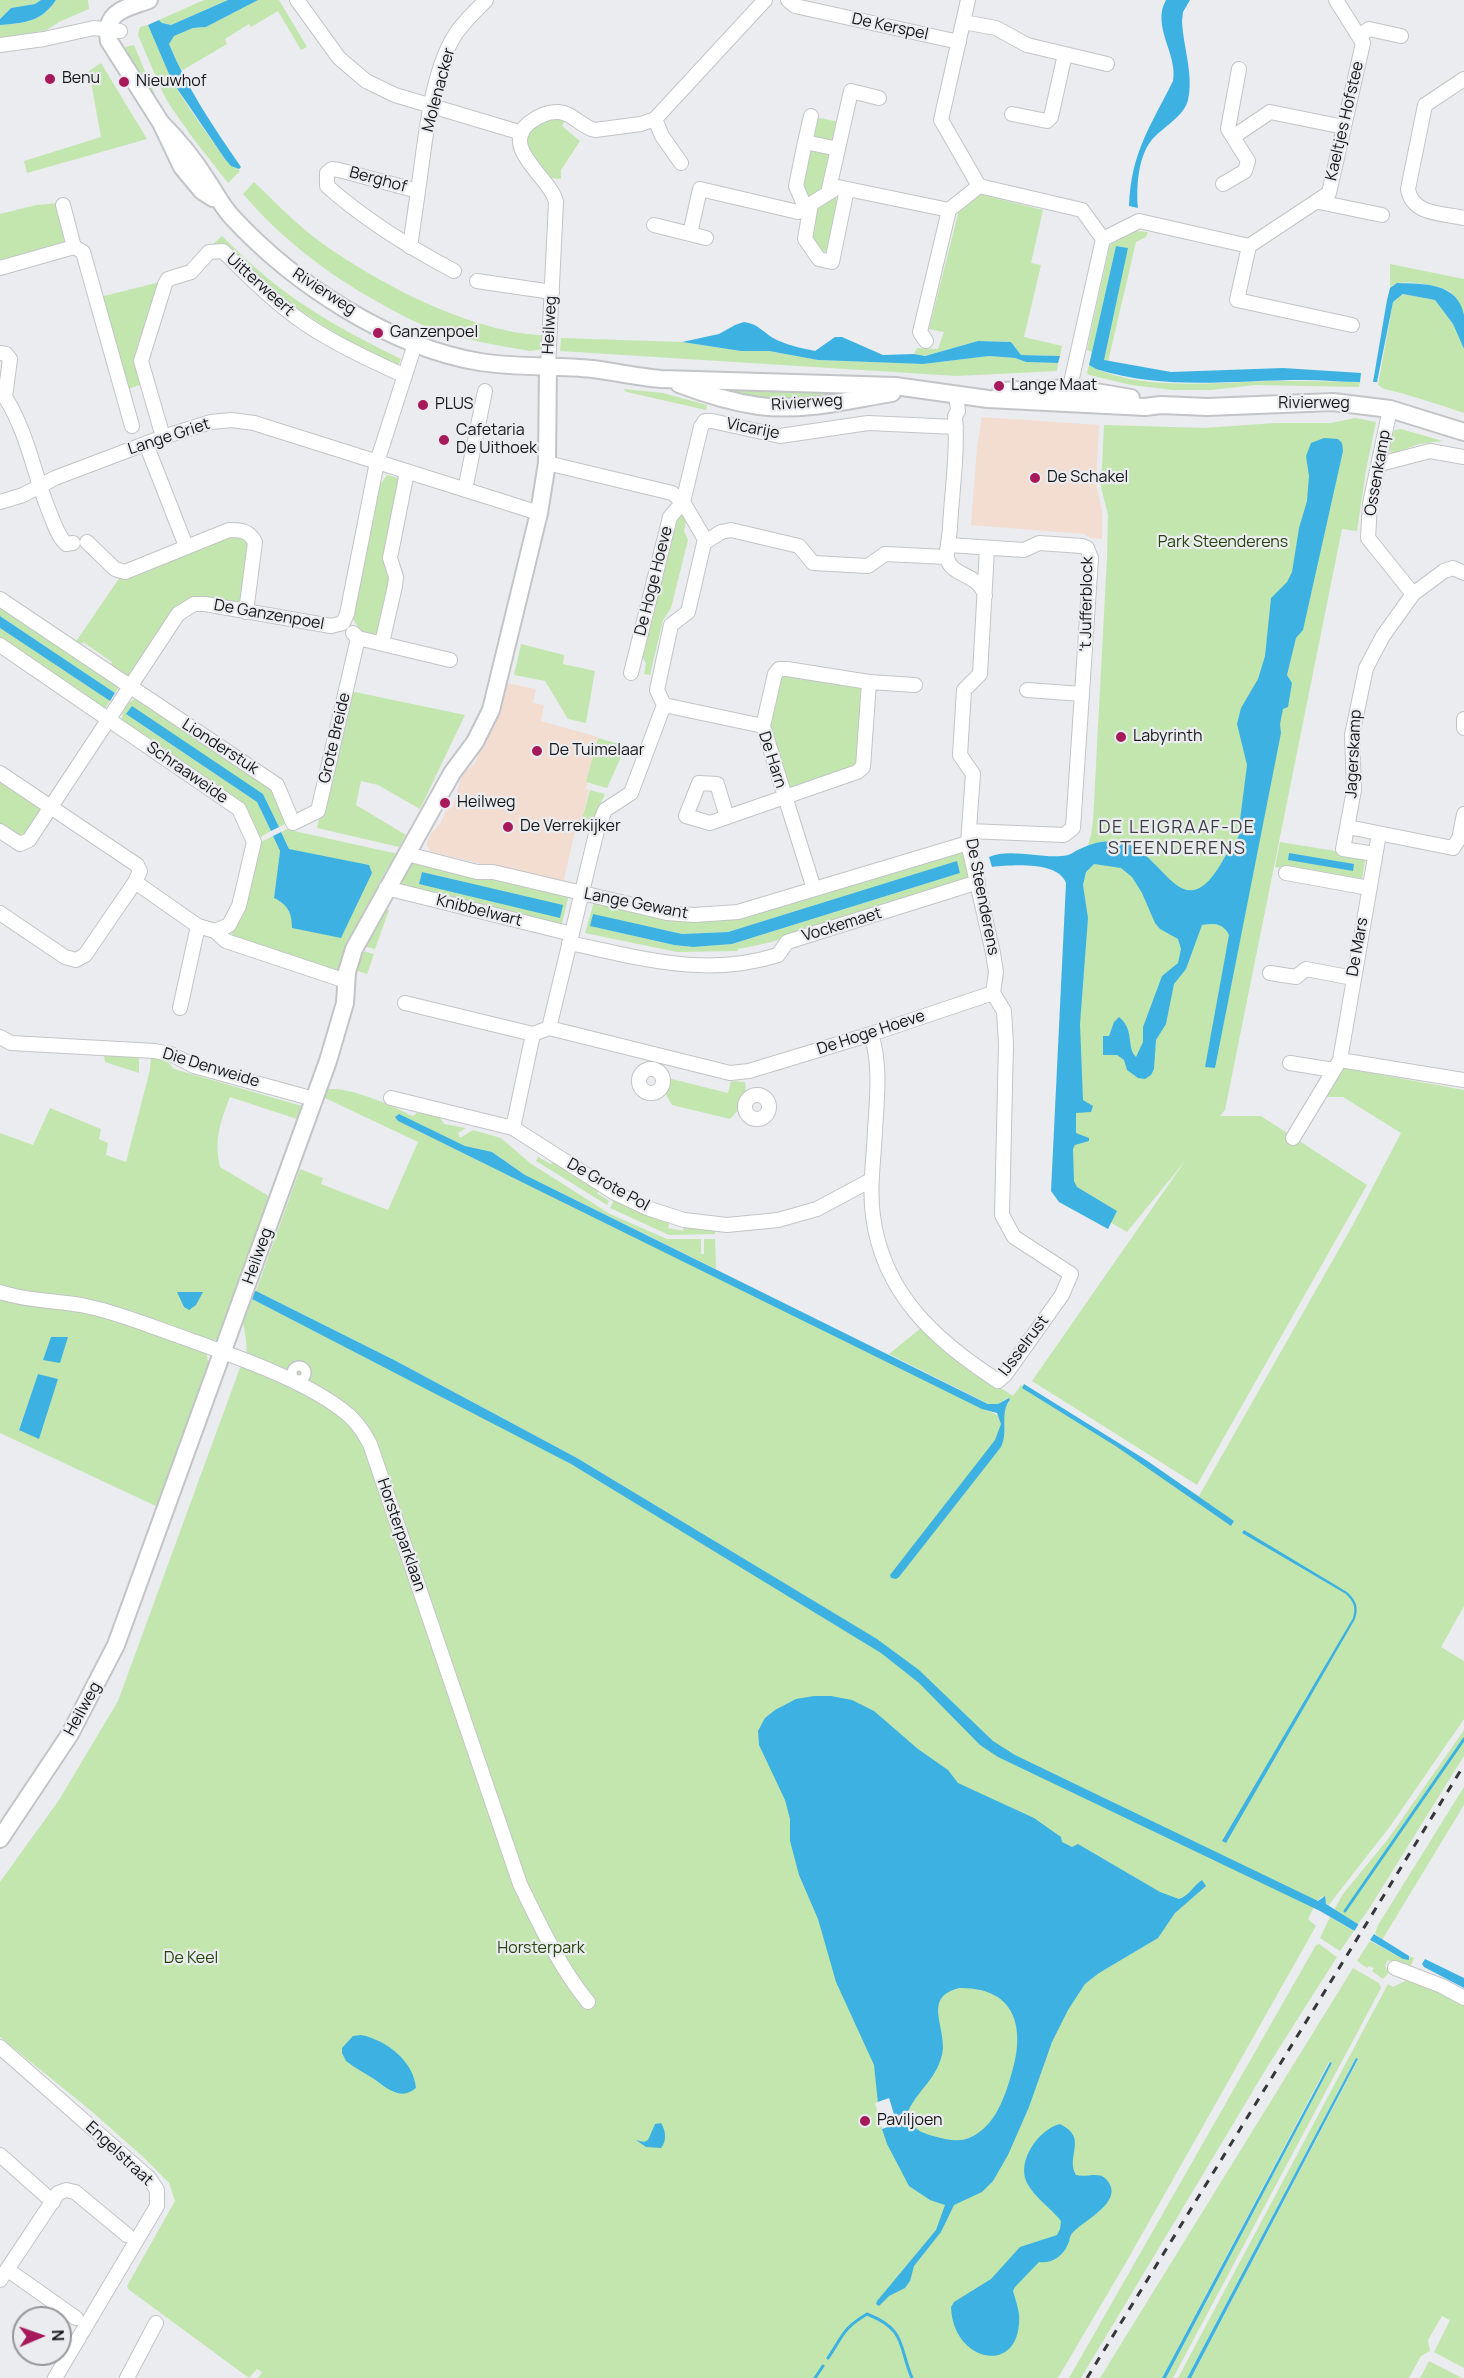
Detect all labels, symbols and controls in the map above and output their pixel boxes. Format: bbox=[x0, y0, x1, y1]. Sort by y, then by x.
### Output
street label: De Kerspel bbox=[850, 10, 930, 44]
street label: Molenacker bbox=[419, 46, 459, 134]
street label: Kaeltjes Hofstee bbox=[1322, 59, 1368, 183]
place label: Benu bbox=[62, 69, 100, 89]
marker: Benu bbox=[43, 72, 57, 86]
place label: Nieuwhof bbox=[136, 72, 206, 92]
marker: Nieuwhof bbox=[117, 75, 131, 89]
street label: Berghof bbox=[347, 163, 409, 197]
street label: Uitterweert bbox=[222, 249, 298, 321]
street label: Rivierweg bbox=[289, 264, 359, 320]
street label: Heilweg bbox=[539, 295, 561, 355]
place label: Ganzenpoel bbox=[390, 323, 478, 343]
marker: Ganzenpoel bbox=[371, 326, 385, 340]
place label: Lange Maat bbox=[1011, 376, 1097, 396]
marker: Lange Maat bbox=[992, 379, 1006, 393]
street label: Rivierweg bbox=[771, 391, 843, 415]
street label: Rivierweg bbox=[1278, 394, 1350, 414]
place label: PLUS bbox=[435, 395, 473, 415]
marker: PLUS bbox=[416, 398, 430, 412]
street label: Vicarije bbox=[725, 414, 781, 444]
street label: Lange Griet bbox=[126, 415, 212, 459]
place label: Cafetaria De Uithoek bbox=[456, 421, 537, 459]
street label: Ossenkamp bbox=[1361, 429, 1395, 517]
marker: Cafetaria De Uithoek bbox=[437, 433, 451, 447]
place label: De Schakel bbox=[1047, 468, 1128, 488]
marker: De Schakel bbox=[1028, 471, 1042, 485]
street label: De Hoge Hoeve bbox=[631, 524, 677, 638]
park label: Park Steenderens bbox=[1158, 533, 1288, 553]
street label: 't Jufferblock bbox=[1077, 556, 1097, 652]
street label: De Ganzenpoel bbox=[212, 596, 326, 634]
street label: Grote Breide bbox=[315, 691, 355, 785]
street label: Jagerskamp bbox=[1342, 709, 1366, 799]
street label: Lionderstuk bbox=[178, 715, 262, 779]
place label: Labyrinth bbox=[1133, 727, 1202, 747]
street label: De Harn bbox=[754, 729, 790, 791]
marker: Labyrinth bbox=[1114, 730, 1128, 744]
street label: Schraaweide bbox=[143, 738, 231, 808]
place label: De Tuimelaar bbox=[549, 741, 644, 761]
marker: De Tuimelaar bbox=[530, 744, 544, 758]
place label: Heilweg bbox=[457, 793, 516, 813]
marker: Heilweg bbox=[438, 796, 452, 810]
place label: De Verrekijker bbox=[520, 817, 621, 837]
district label: DE LEIGRAAF-DE STEENDERENS bbox=[1098, 817, 1256, 860]
marker: De Verrekijker bbox=[501, 820, 515, 834]
street label: De Steenderens bbox=[961, 837, 1003, 957]
street label: Lange Gewant bbox=[582, 885, 690, 923]
street label: Knibbelwart bbox=[434, 891, 524, 931]
street label: Vockemaet bbox=[800, 904, 884, 946]
street label: De Mars bbox=[1343, 916, 1373, 978]
street label: De Hoge Hoeve bbox=[815, 1007, 927, 1059]
street label: Die Denweide bbox=[160, 1044, 262, 1092]
street label: De Grote Pol bbox=[564, 1155, 652, 1215]
street label: Heilweg bbox=[239, 1225, 277, 1287]
street label: IJsselrust bbox=[995, 1312, 1053, 1380]
street label: Horsterparklaan bbox=[373, 1476, 429, 1594]
street label: Heilweg bbox=[60, 1679, 106, 1739]
park label: Horsterpark bbox=[497, 1939, 585, 1959]
park label: De Keel bbox=[164, 1949, 218, 1969]
place label: Paviljoen bbox=[877, 2111, 943, 2131]
marker: Paviljoen bbox=[858, 2114, 872, 2128]
street label: Engelstraat bbox=[81, 2118, 157, 2190]
north arrow bbox=[12, 2306, 72, 2366]
text: N bbox=[47, 2329, 69, 2342]

